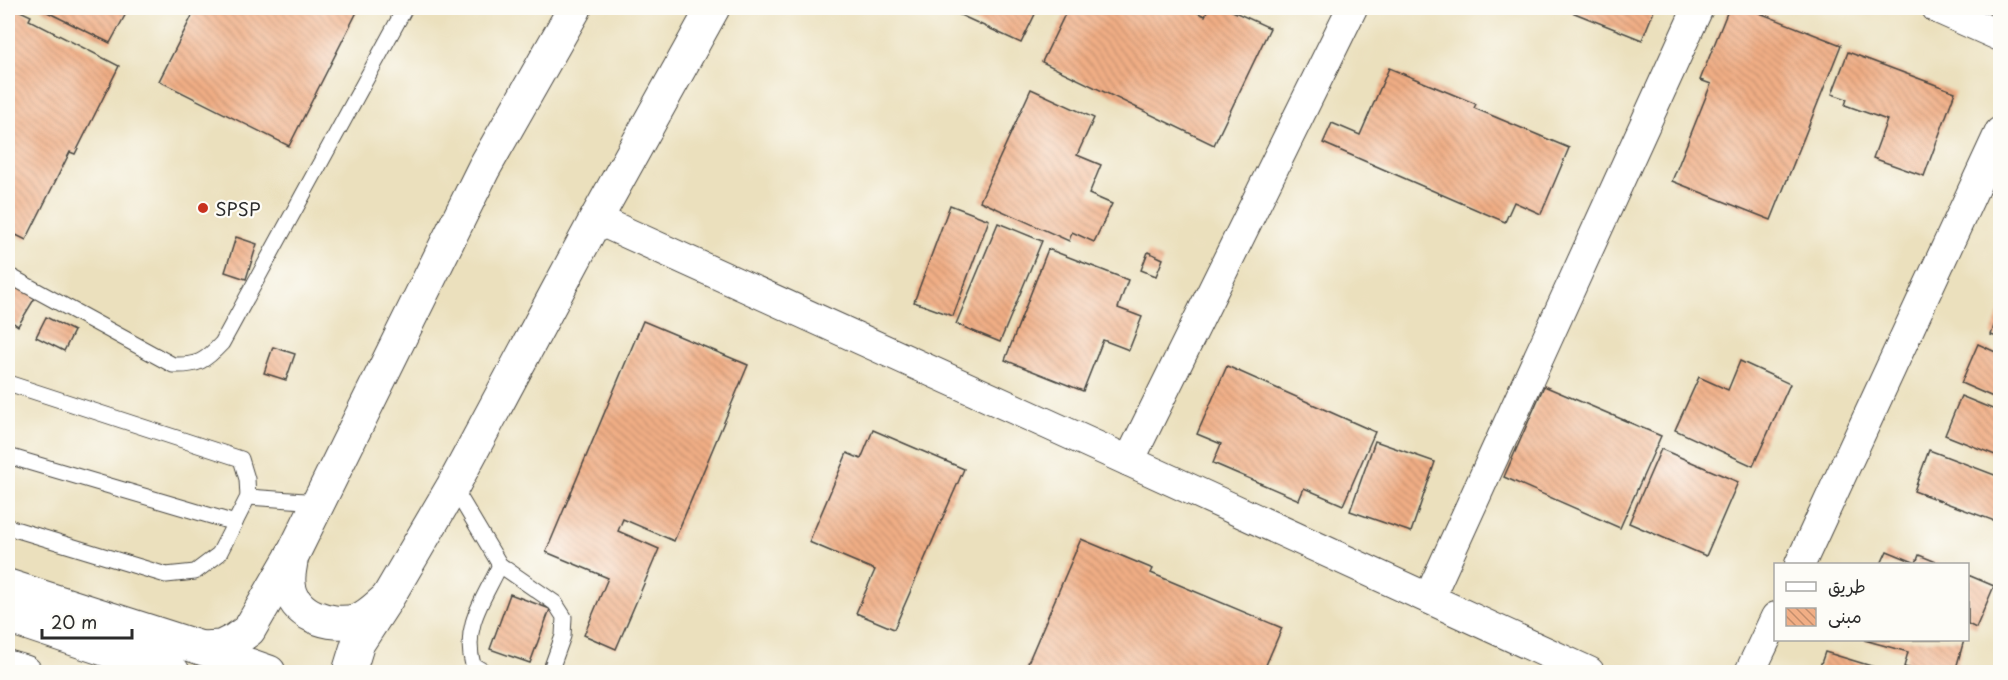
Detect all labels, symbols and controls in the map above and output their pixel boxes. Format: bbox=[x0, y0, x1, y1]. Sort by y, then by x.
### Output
place label: SPSP bbox=[215, 195, 261, 222]
marker: SPSP bbox=[196, 201, 210, 215]
legend bbox=[1774, 563, 1969, 641]
text: طريق bbox=[1828, 572, 1866, 599]
scale bar bbox=[42, 602, 132, 640]
text: مبنى bbox=[1828, 602, 1862, 629]
text: 20 m bbox=[51, 608, 97, 635]

